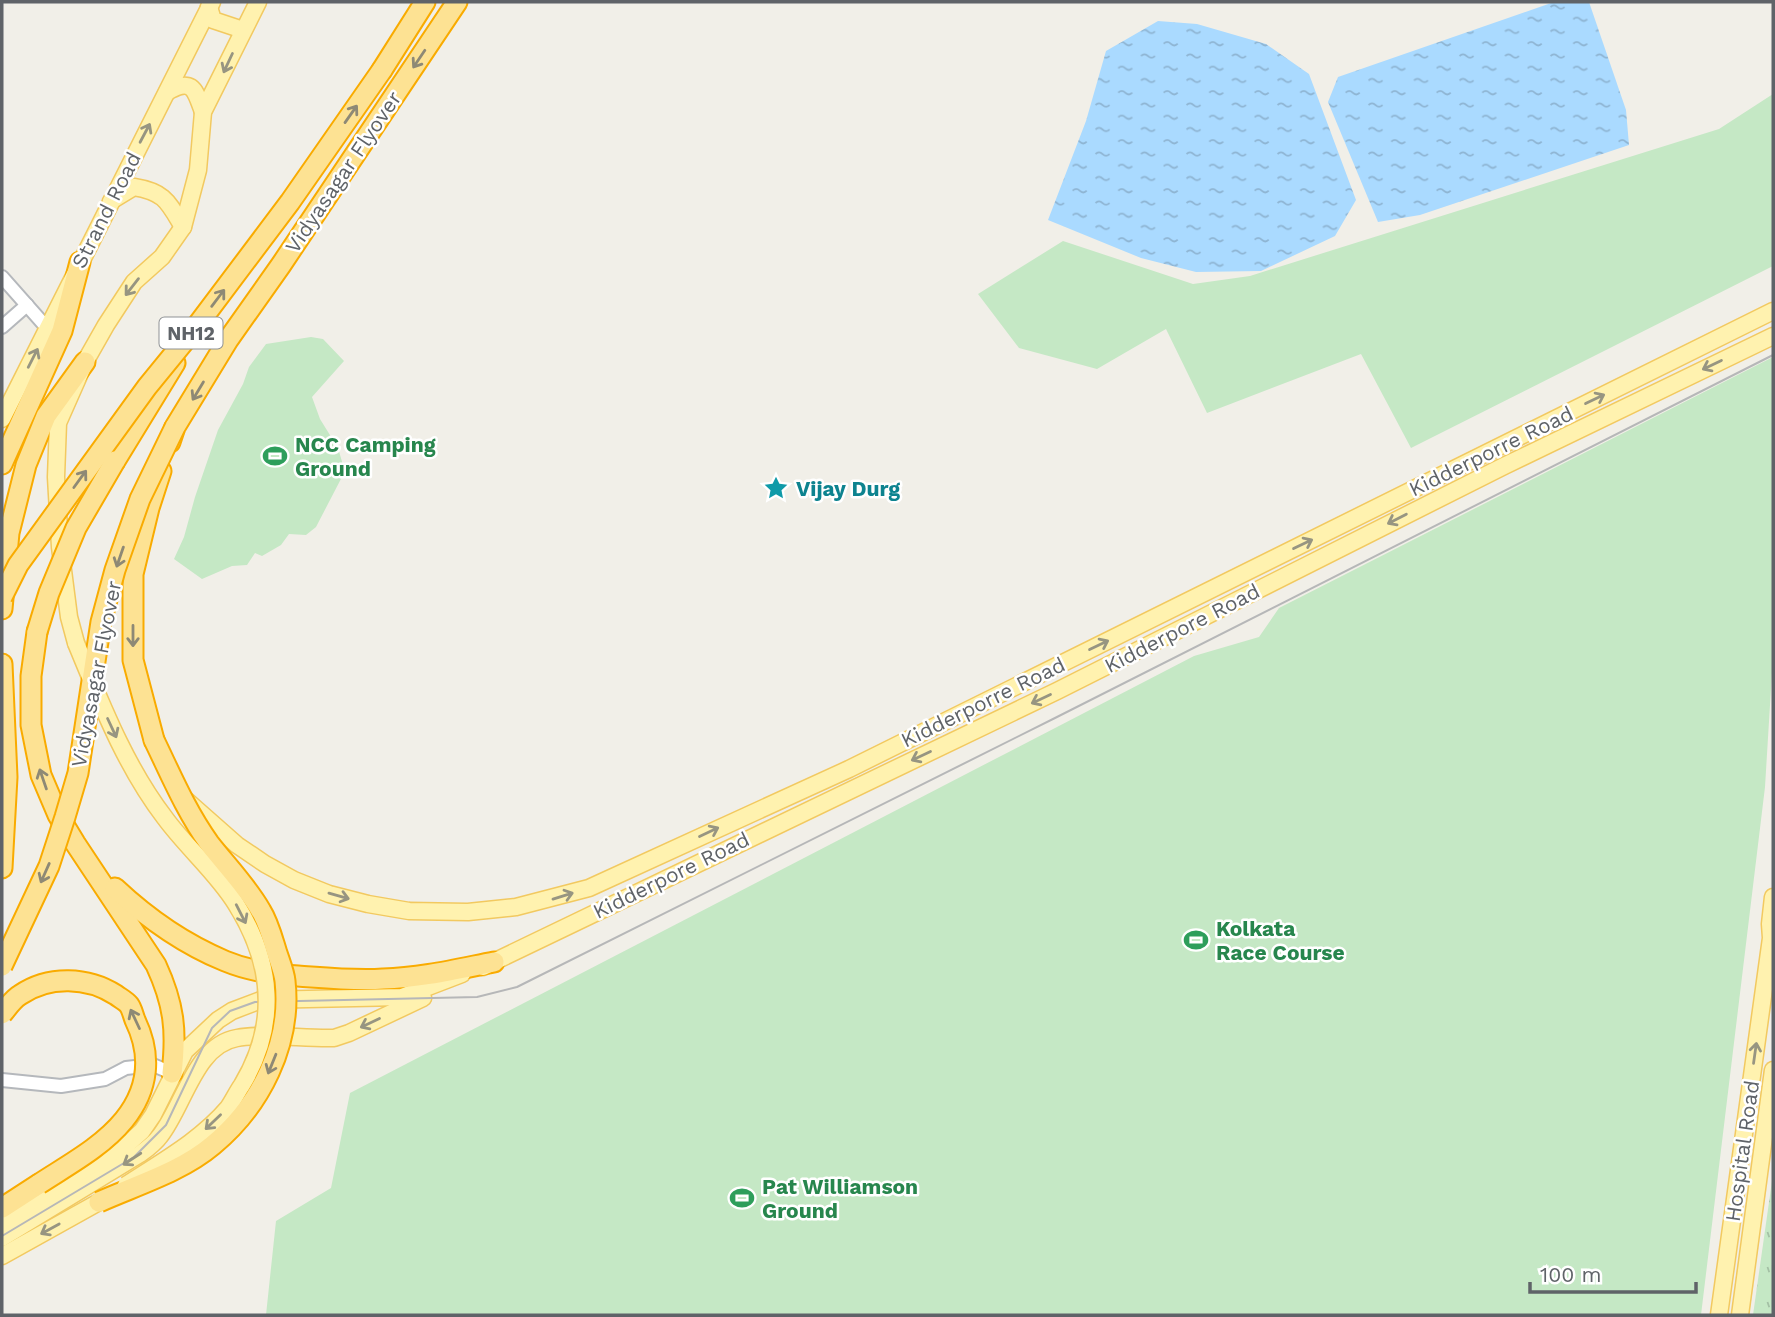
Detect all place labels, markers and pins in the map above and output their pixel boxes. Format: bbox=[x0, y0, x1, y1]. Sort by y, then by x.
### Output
place label: NCC Camping Ground bbox=[295, 432, 436, 481]
sports icon: NCC Camping Ground bbox=[261, 442, 289, 470]
place icon: Vijay Durg bbox=[762, 474, 790, 502]
place label: Vijay Durg bbox=[796, 476, 900, 501]
place label: Kolkata Race Course bbox=[1216, 916, 1345, 965]
sports icon: Kolkata Race Course bbox=[1182, 926, 1210, 954]
place label: Pat Williamson Ground bbox=[762, 1174, 918, 1223]
sports icon: Pat Williamson Ground bbox=[728, 1184, 756, 1212]

